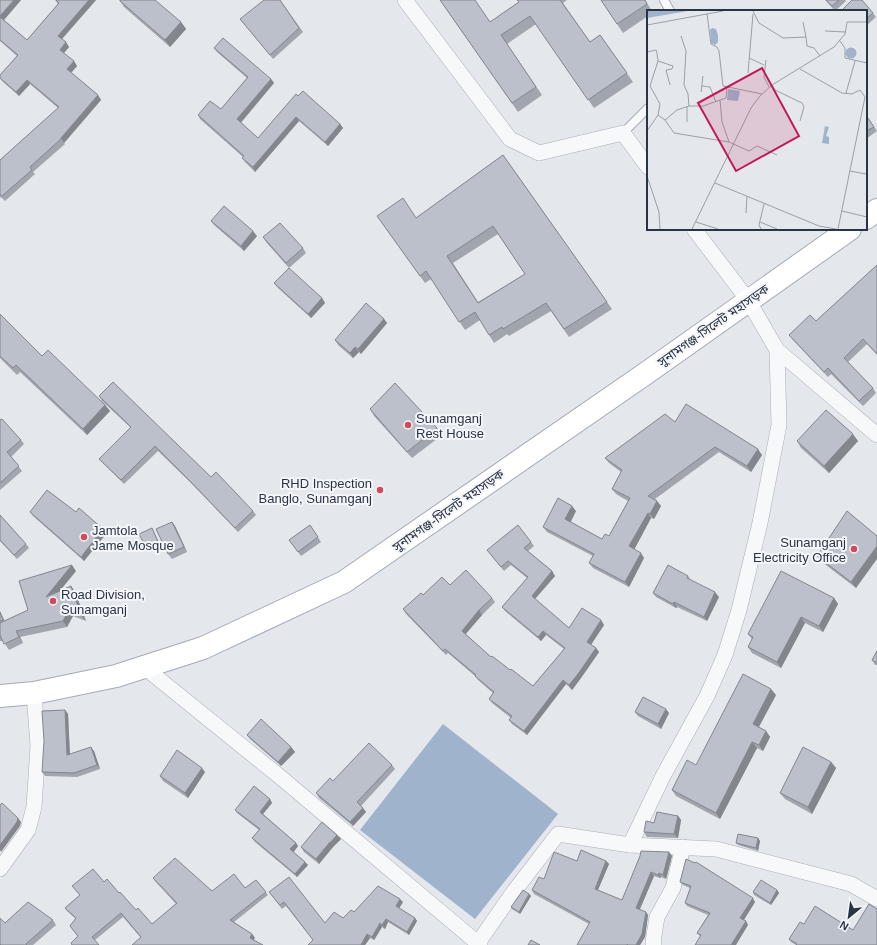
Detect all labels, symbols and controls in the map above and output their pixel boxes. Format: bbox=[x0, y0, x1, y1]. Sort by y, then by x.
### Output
inset map bbox=[647, 10, 867, 230]
street label: সুনামগঞ্জ-সিলেট মহাসড়ক bbox=[654, 281, 773, 371]
place label: Sunamganj Rest House bbox=[416, 411, 484, 441]
marker: Sunamganj Rest House bbox=[403, 420, 413, 430]
street label: সুনামগঞ্জ-সিলেট মহাসড়ক bbox=[389, 466, 508, 556]
place label: RHD Inspection Banglo, Sunamganj bbox=[259, 476, 372, 506]
marker: RHD Inspection Banglo, Sunamganj bbox=[375, 485, 385, 495]
place label: Jamtola Jame Mosque bbox=[92, 523, 174, 553]
marker: Jamtola Jame Mosque bbox=[79, 532, 89, 542]
place label: Sunamganj Electricity Office bbox=[753, 535, 846, 565]
marker: Sunamganj Electricity Office bbox=[849, 544, 859, 554]
place label: Road Division, Sunamganj bbox=[61, 587, 145, 617]
marker: Road Division, Sunamganj bbox=[48, 596, 58, 606]
north arrow bbox=[829, 897, 869, 937]
text: N bbox=[838, 919, 851, 933]

